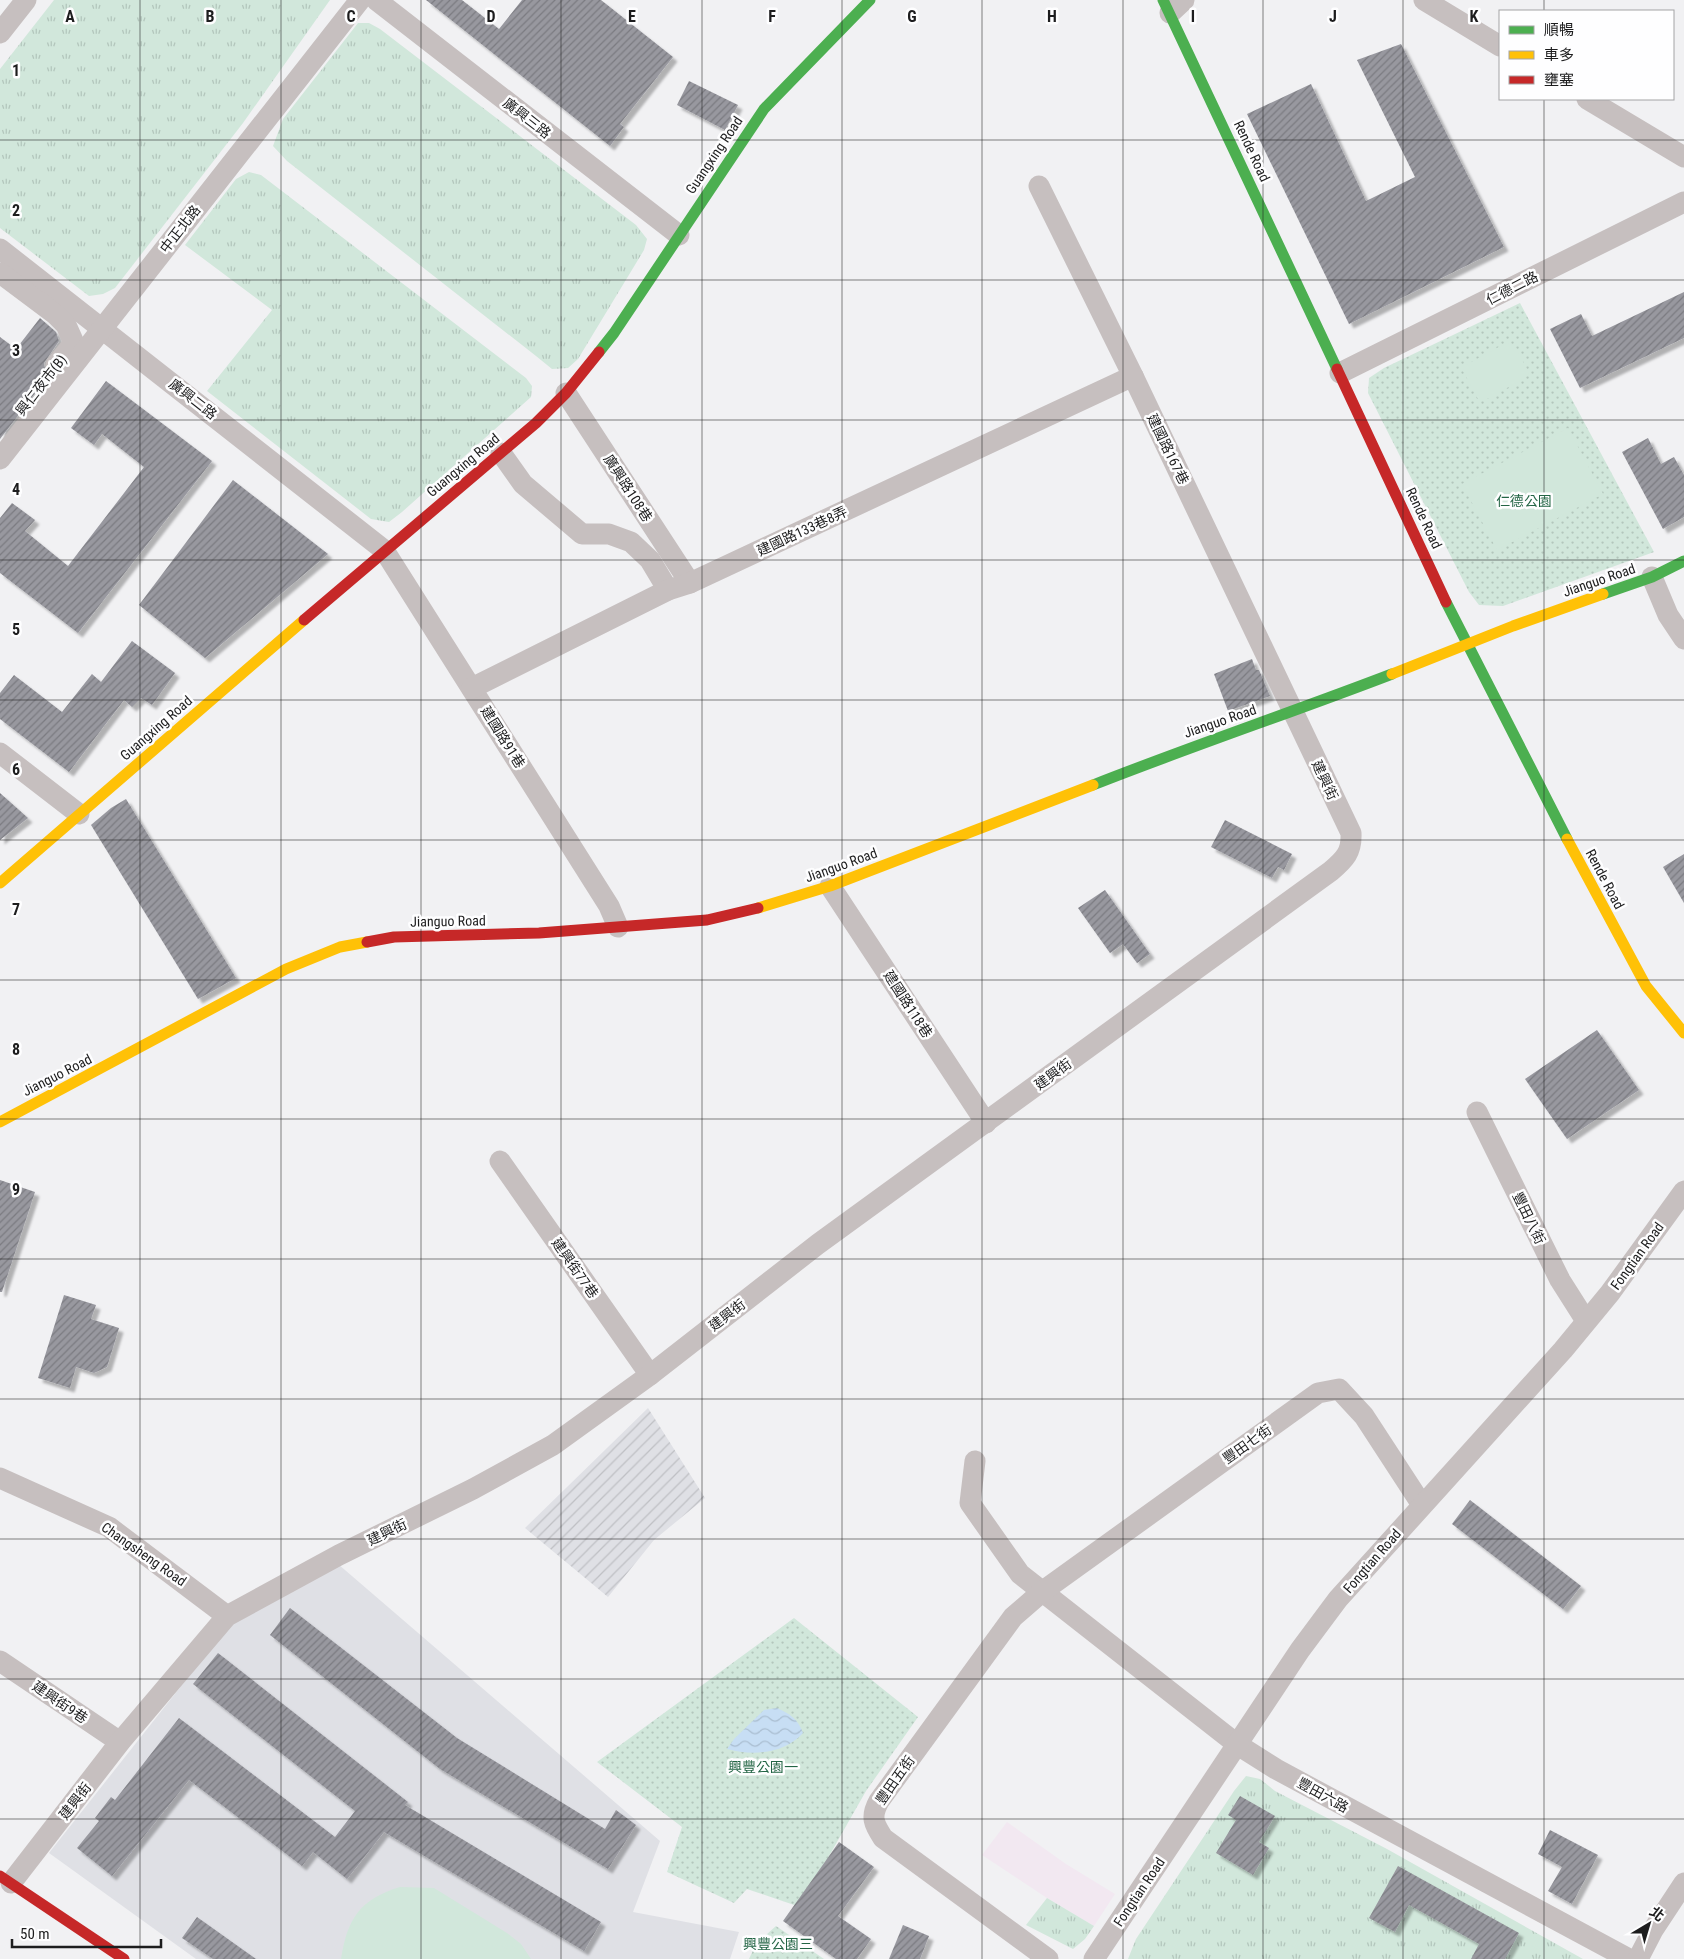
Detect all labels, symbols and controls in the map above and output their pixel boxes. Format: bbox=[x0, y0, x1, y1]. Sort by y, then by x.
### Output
text: A bbox=[65, 7, 75, 26]
text: B bbox=[206, 7, 215, 26]
text: C bbox=[346, 7, 356, 26]
text: D bbox=[486, 7, 496, 26]
text: E bbox=[628, 7, 636, 26]
text: F bbox=[768, 7, 776, 26]
text: G bbox=[907, 7, 917, 26]
text: H bbox=[1047, 7, 1057, 26]
text: I bbox=[1191, 7, 1195, 26]
text: J bbox=[1329, 7, 1337, 26]
text: K bbox=[1470, 7, 1479, 26]
legend bbox=[1499, 10, 1674, 100]
text: 順暢 bbox=[1544, 21, 1574, 39]
text: 車多 bbox=[1544, 46, 1574, 64]
text: 1 bbox=[12, 61, 20, 80]
text: 壅塞 bbox=[1544, 71, 1574, 89]
street label: 廣興三路 bbox=[500, 94, 554, 142]
street label: Guangxing Road bbox=[682, 113, 746, 197]
street label: Rende Road bbox=[1231, 118, 1273, 184]
text: 2 bbox=[12, 201, 20, 220]
street label: 中正北路 bbox=[156, 202, 204, 256]
street label: 仁德二路 bbox=[1483, 268, 1541, 308]
text: 3 bbox=[12, 341, 20, 360]
street label: 興仁夜市(B) bbox=[12, 352, 70, 419]
street label: 廣興二路 bbox=[166, 375, 220, 423]
street label: 建國路167巷 bbox=[1144, 411, 1192, 487]
street label: Guangxing Road bbox=[423, 430, 503, 500]
street label: 廣興路108巷 bbox=[600, 451, 656, 525]
text: 4 bbox=[12, 480, 20, 499]
street label: Rende Road bbox=[1403, 485, 1445, 551]
park label: 仁德公園 bbox=[1496, 493, 1552, 509]
street label: 建國路133巷8弄 bbox=[754, 503, 850, 559]
street label: Jianguo Road bbox=[1561, 560, 1637, 600]
text: 5 bbox=[12, 620, 20, 639]
street label: Guangxing Road bbox=[117, 693, 195, 763]
street label: Jianguo Road bbox=[1182, 701, 1258, 741]
street label: 建國路91巷 bbox=[478, 703, 528, 771]
street label: 建興街 bbox=[1309, 758, 1341, 802]
text: 6 bbox=[12, 760, 20, 779]
street label: Jianguo Road bbox=[803, 845, 879, 885]
street label: Rende Road bbox=[1583, 846, 1627, 912]
text: 7 bbox=[12, 900, 20, 919]
street label: Jianguo Road bbox=[410, 912, 486, 930]
street label: 建國路118巷 bbox=[880, 967, 936, 1041]
text: 8 bbox=[12, 1040, 20, 1059]
street label: Jianguo Road bbox=[20, 1051, 94, 1099]
street label: 建興街 bbox=[1031, 1055, 1075, 1093]
text: 9 bbox=[12, 1180, 20, 1199]
street label: 豐田八街 bbox=[1510, 1189, 1548, 1247]
street label: Fongtian Road bbox=[1607, 1219, 1667, 1293]
street label: 建興街77巷 bbox=[548, 1235, 602, 1301]
street label: 建興街 bbox=[706, 1296, 748, 1334]
street label: 豐田七街 bbox=[1219, 1421, 1275, 1467]
street label: 建興街 bbox=[365, 1516, 409, 1548]
street label: Changsheng Road bbox=[99, 1519, 189, 1589]
street label: Fongtian Road bbox=[1340, 1526, 1404, 1596]
street label: 建興街9巷 bbox=[29, 1678, 91, 1726]
street label: 豐田五街 bbox=[872, 1752, 918, 1808]
park label: 興豐公園一 bbox=[728, 1759, 798, 1775]
street label: 豐田六路 bbox=[1295, 1774, 1351, 1816]
street label: 建興街 bbox=[56, 1780, 94, 1822]
street label: Fongtian Road bbox=[1110, 1855, 1168, 1929]
north arrow bbox=[1624, 1899, 1674, 1949]
text: 北 bbox=[1647, 1903, 1667, 1924]
scale bar bbox=[12, 1916, 161, 1948]
text: 50 m bbox=[20, 1925, 50, 1943]
park label: 興豐公園三 bbox=[743, 1936, 813, 1952]

